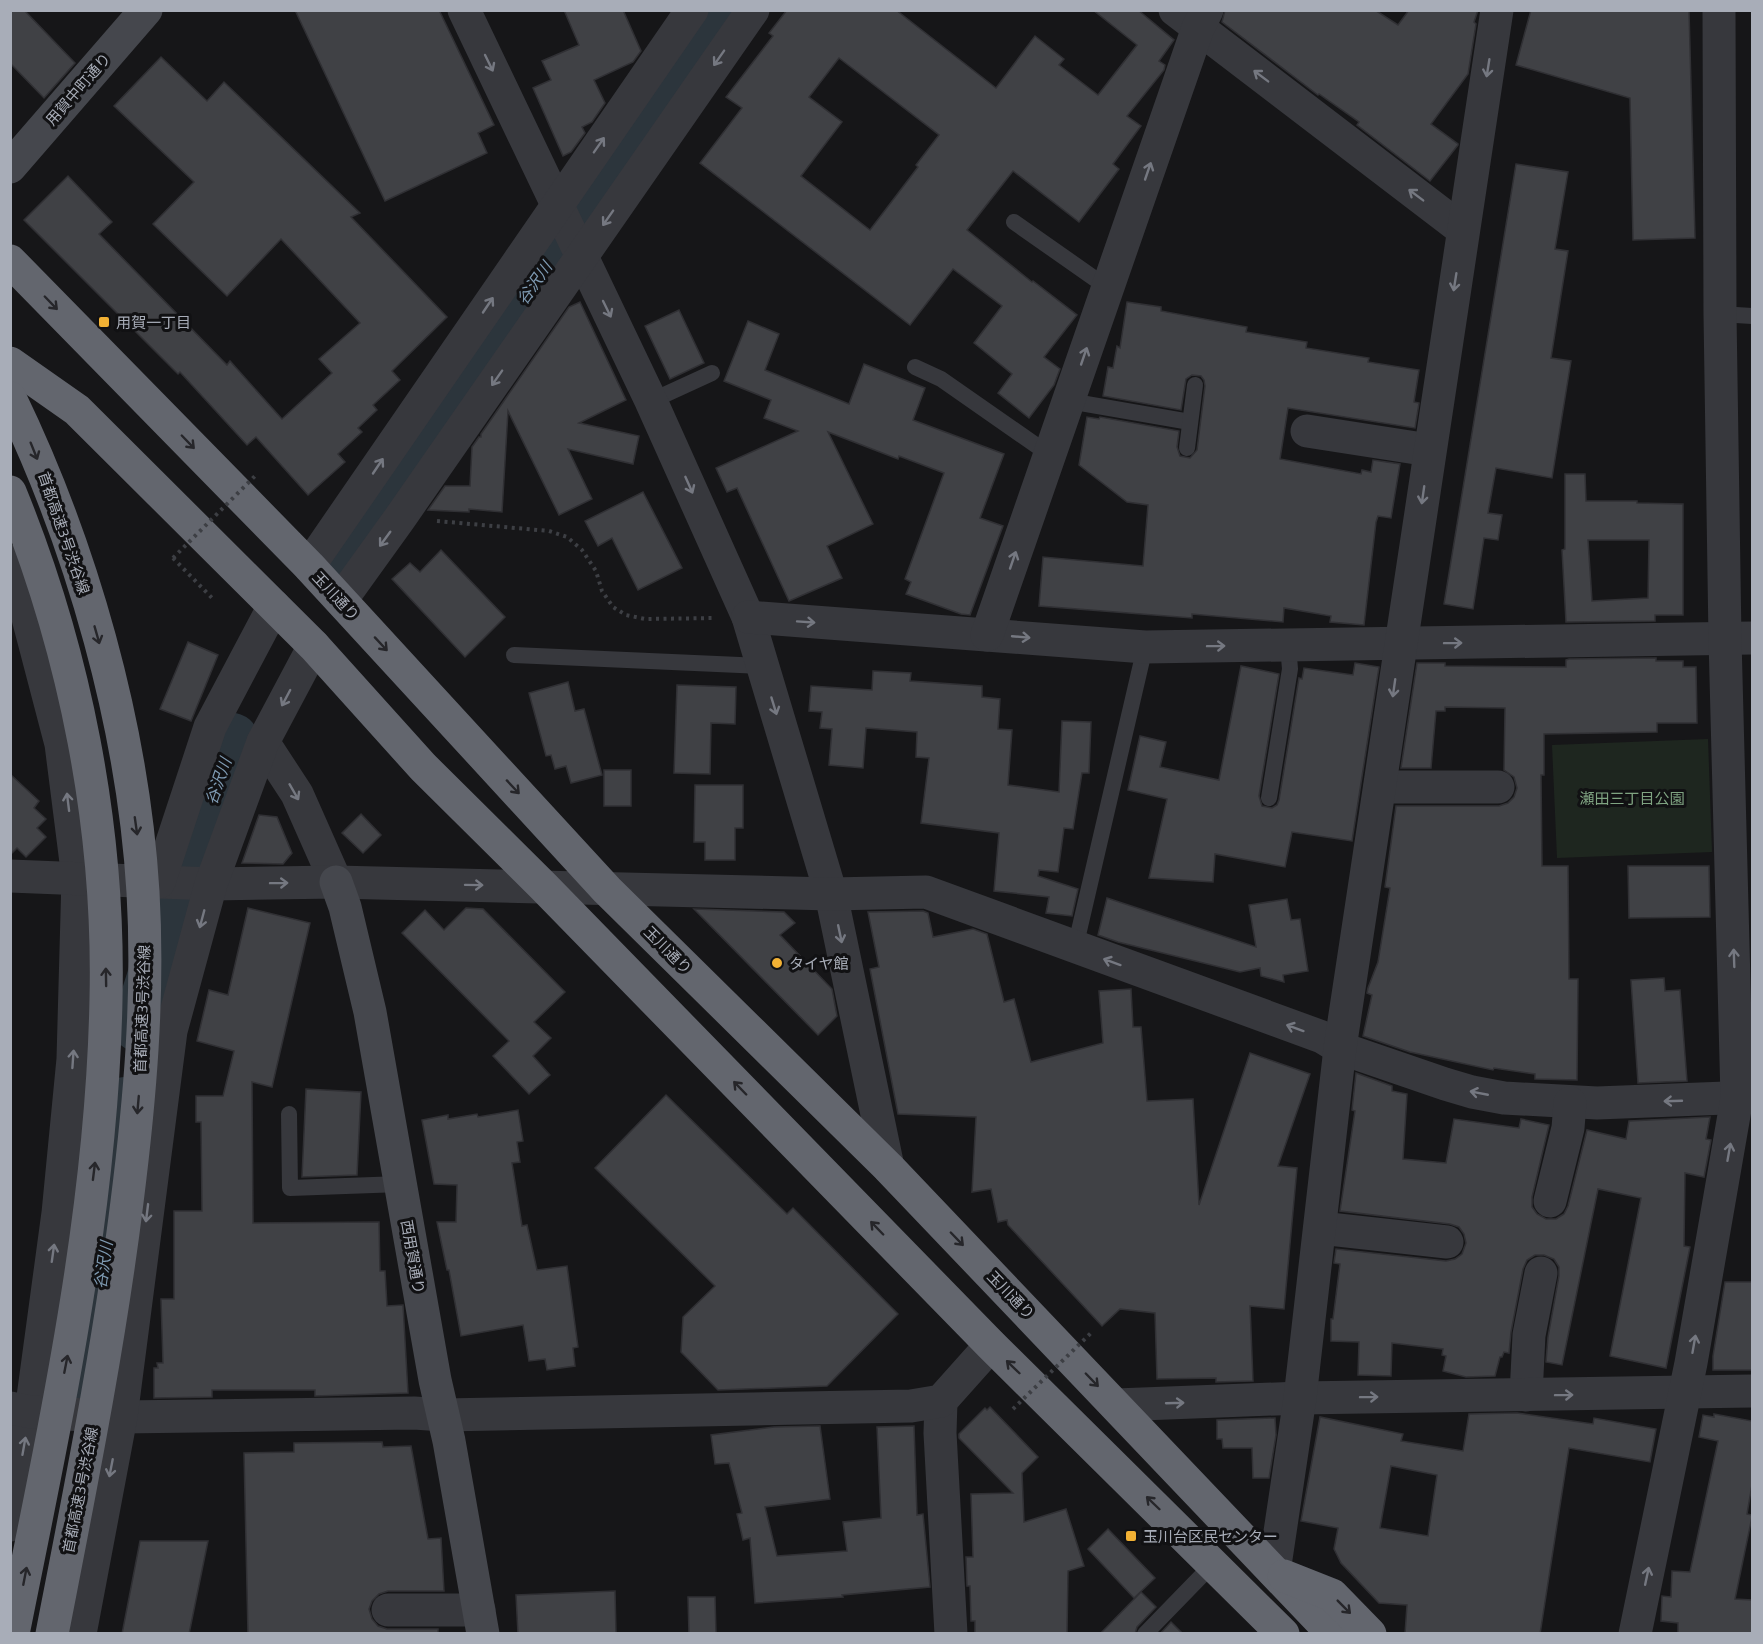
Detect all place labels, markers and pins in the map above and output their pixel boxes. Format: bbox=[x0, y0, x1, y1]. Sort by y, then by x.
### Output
place label: 用賀一丁目 bbox=[116, 311, 191, 334]
marker: 用賀一丁目 bbox=[97, 315, 111, 329]
place label: タイヤ館 bbox=[789, 952, 849, 975]
marker: タイヤ館 bbox=[770, 956, 784, 970]
place label: 玉川台区民センター bbox=[1143, 1525, 1278, 1548]
marker: 玉川台区民センター bbox=[1124, 1529, 1138, 1543]

